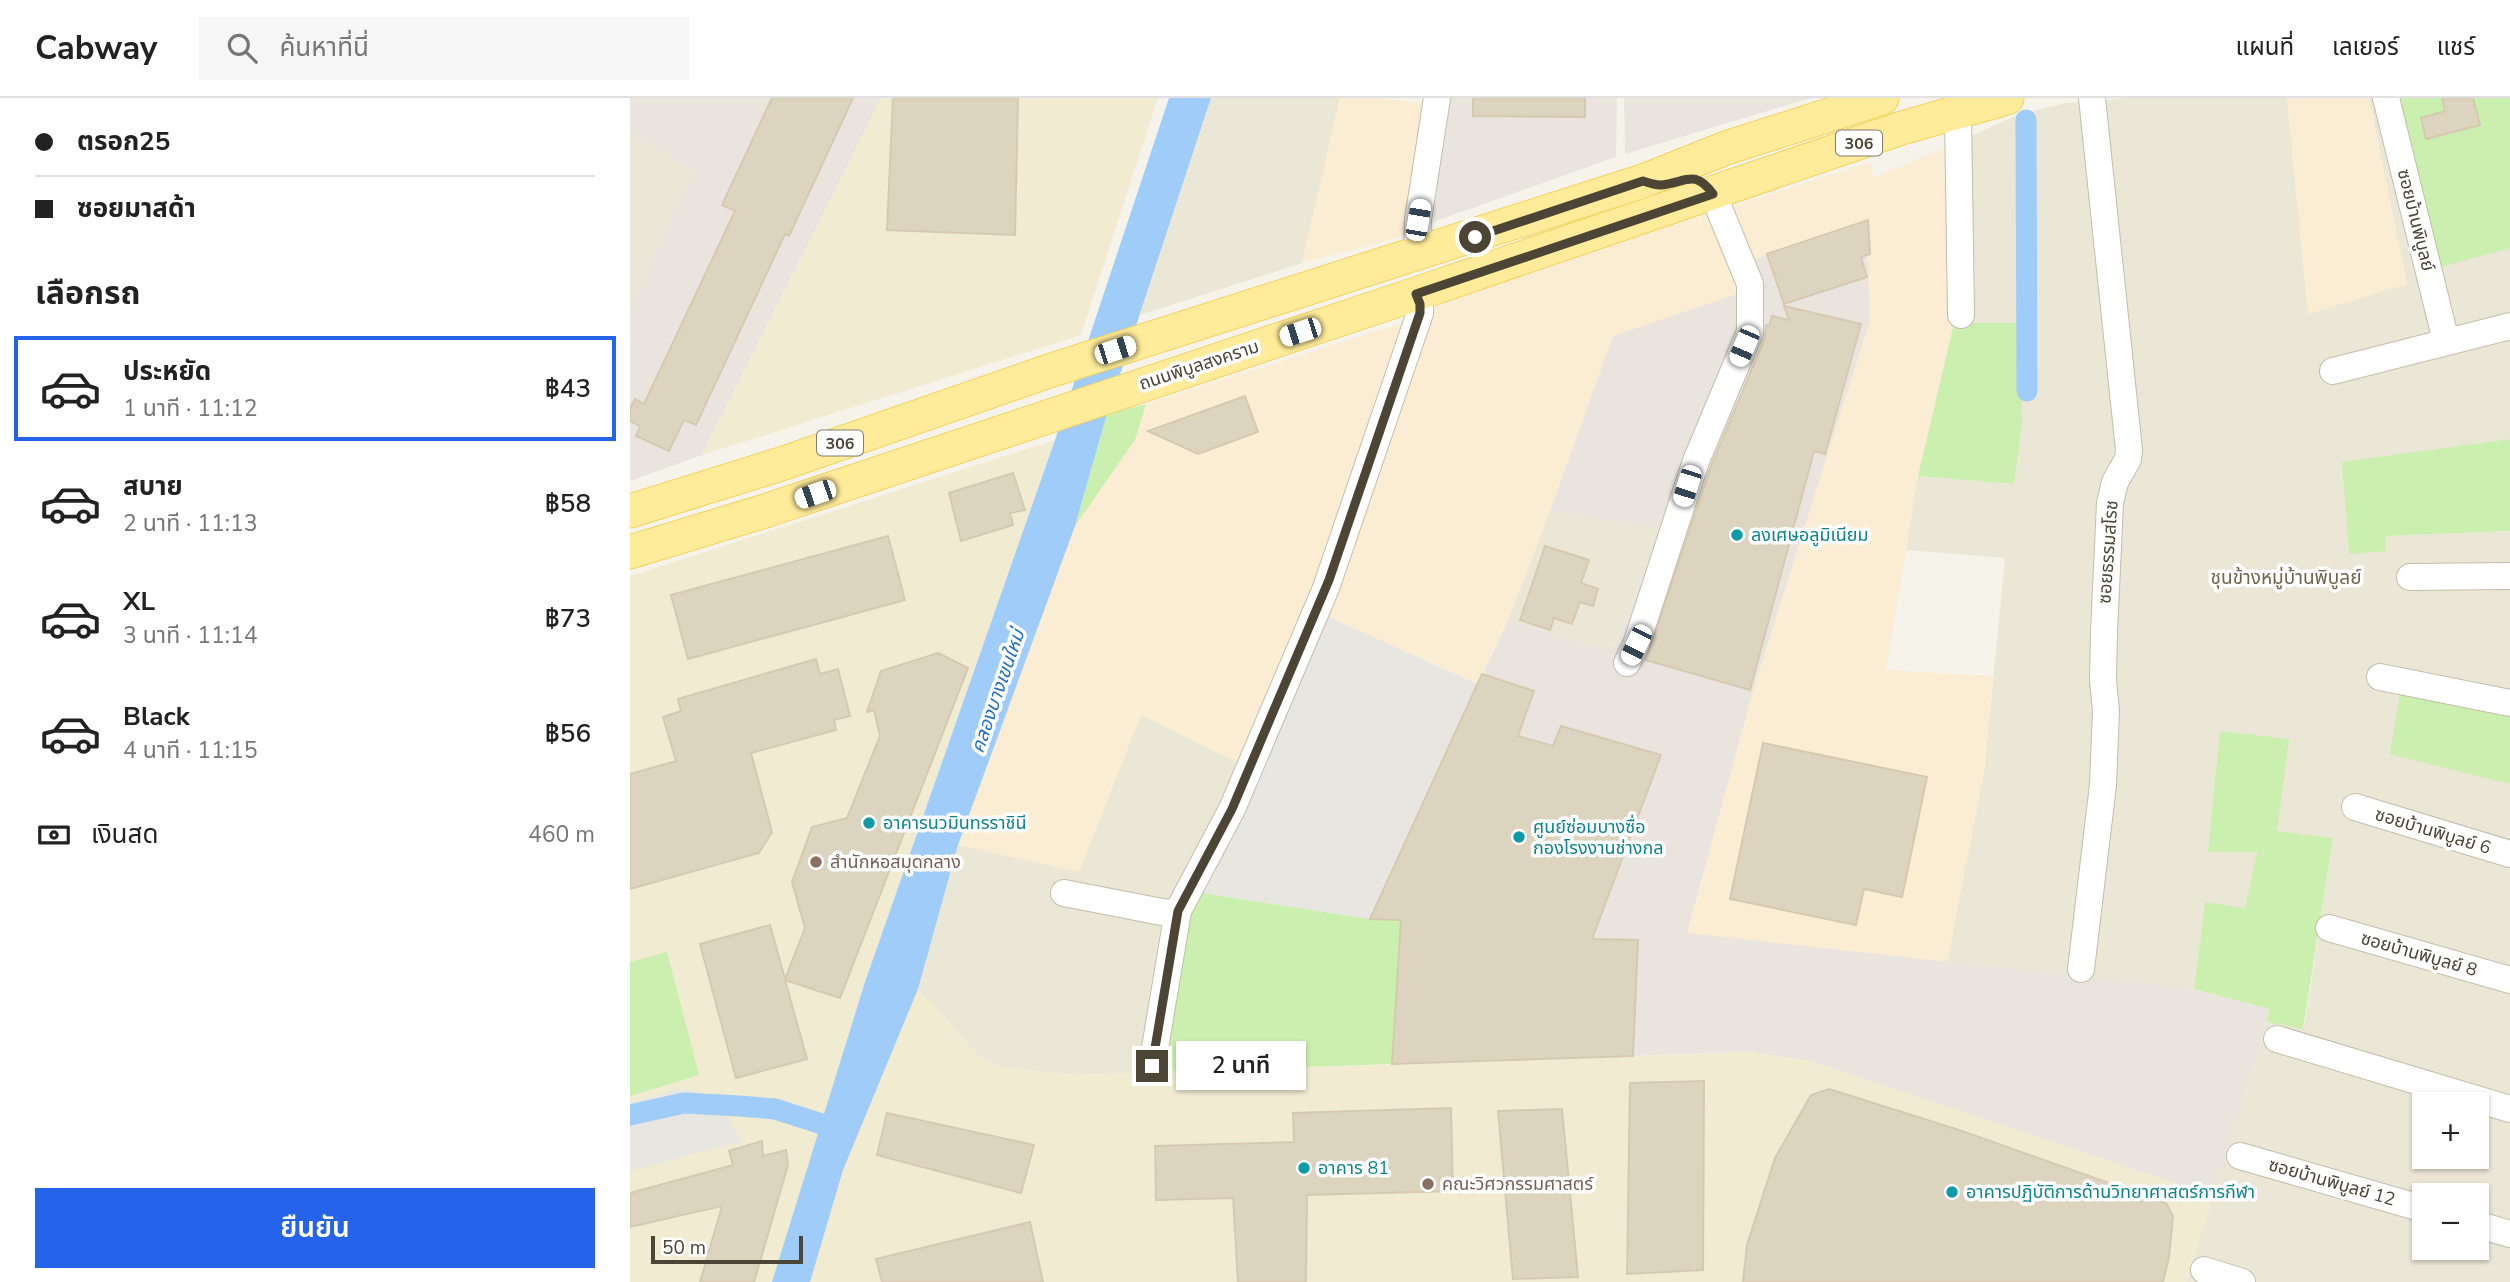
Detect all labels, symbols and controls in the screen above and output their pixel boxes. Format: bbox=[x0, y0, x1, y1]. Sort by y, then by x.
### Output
search box bbox=[199, 17, 689, 80]
text: Cabway bbox=[35, 26, 157, 71]
icon: search bbox=[223, 29, 261, 67]
text: ค้นหาที่นี่ bbox=[279, 30, 369, 65]
text: แผนที่ bbox=[2236, 31, 2294, 63]
text: เลเยอร์ bbox=[2332, 31, 2399, 63]
text: แชร์ bbox=[2437, 31, 2475, 63]
text: ตรอก25 bbox=[77, 124, 170, 159]
road number: 306 bbox=[1836, 130, 1882, 156]
street label: ซอยบ้านพิบูลย์ bbox=[2392, 166, 2440, 274]
text: ซอยมาสด้า bbox=[77, 191, 196, 226]
car bbox=[1405, 197, 1432, 243]
route start bbox=[1459, 221, 1491, 253]
text: เลือกรถ bbox=[35, 272, 140, 315]
car bbox=[1277, 316, 1324, 348]
car bbox=[1727, 323, 1762, 369]
car bbox=[1092, 334, 1139, 366]
street label: ถนนพิบูลสงคราม bbox=[1136, 334, 1262, 396]
text: ประหยัด bbox=[123, 354, 211, 389]
icon: car bbox=[39, 357, 102, 420]
text: ฿43 bbox=[545, 371, 591, 406]
text: 1 นาที · 11:12 bbox=[123, 393, 258, 424]
road number: 306 bbox=[817, 430, 863, 456]
car bbox=[1671, 463, 1704, 509]
text: สบาย bbox=[123, 469, 183, 504]
icon: car bbox=[39, 472, 102, 535]
car bbox=[792, 477, 839, 511]
text: ฿58 bbox=[545, 486, 591, 521]
street label: ซอยธรรมสโรช bbox=[2092, 499, 2124, 605]
text: 2 นาที · 11:13 bbox=[123, 508, 258, 539]
place label: ลงเศษอลูมิเนียม bbox=[1751, 523, 1869, 547]
marker: ลงเศษอลูมิเนียม bbox=[1729, 527, 1745, 543]
district label: ชุนข้างหมู่บ้านพิบูลย์ bbox=[2211, 565, 2362, 591]
text: XL bbox=[123, 584, 155, 619]
icon: car bbox=[39, 587, 102, 650]
text: ฿73 bbox=[545, 601, 591, 636]
text: 3 นาที · 11:14 bbox=[123, 620, 258, 651]
car bbox=[1618, 622, 1655, 668]
water label: คลองบางเขนใหม่ bbox=[965, 623, 1032, 756]
text: Black bbox=[123, 699, 190, 734]
icon: car bbox=[39, 702, 102, 765]
text: ฿56 bbox=[545, 716, 591, 751]
text: 4 นาที · 11:15 bbox=[123, 735, 258, 766]
street label: ซอยบ้านพิบูลย์ 6 bbox=[2372, 802, 2494, 860]
place label: อาคารนวมินทรราชินี bbox=[883, 811, 1027, 835]
place label: ศูนย์ซ่อมบางซื่อ กองโรงงานช่างกล bbox=[1533, 814, 1664, 860]
marker: อาคารนวมินทรราชินี bbox=[861, 815, 877, 831]
icon: cash bbox=[35, 816, 73, 854]
text: เงินสด bbox=[91, 817, 158, 852]
text: 460 m bbox=[528, 819, 595, 850]
marker: ศูนย์ซ่อมบางซื่อ กองโรงงานช่างกล bbox=[1511, 829, 1527, 845]
place label: สำนักหอสมุดกลาง bbox=[830, 850, 961, 874]
marker: สำนักหอสมุดกลาง bbox=[808, 854, 824, 870]
street label: ซอยบ้านพิบูลย์ 8 bbox=[2358, 926, 2480, 982]
callout: 2 นาที bbox=[1176, 1042, 1306, 1090]
route end bbox=[1136, 1050, 1168, 1082]
text: 2 นาที bbox=[1212, 1050, 1270, 1081]
map controls bbox=[2412, 1092, 2489, 1260]
button: + bbox=[2412, 1092, 2489, 1169]
street label: ซอยบ้านพิบูลย์ 12 bbox=[2266, 1152, 2398, 1212]
place label: อาคาร 81 bbox=[1318, 1156, 1389, 1180]
marker: อาคาร 81 bbox=[1296, 1160, 1312, 1176]
place label: คณะวิศวกรรมศาสตร์ bbox=[1442, 1172, 1594, 1196]
marker: คณะวิศวกรรมศาสตร์ bbox=[1420, 1176, 1436, 1192]
place label: อาคารปฏิบัติการด้านวิทยาศาสตร์การกีฬา bbox=[1966, 1180, 2255, 1204]
button: − bbox=[2412, 1183, 2489, 1260]
marker: อาคารปฏิบัติการด้านวิทยาศาสตร์การกีฬา bbox=[1944, 1184, 1960, 1200]
button: ยืนยัน bbox=[35, 1188, 595, 1268]
scale bar bbox=[651, 1233, 803, 1265]
text: 50 m bbox=[662, 1235, 706, 1261]

